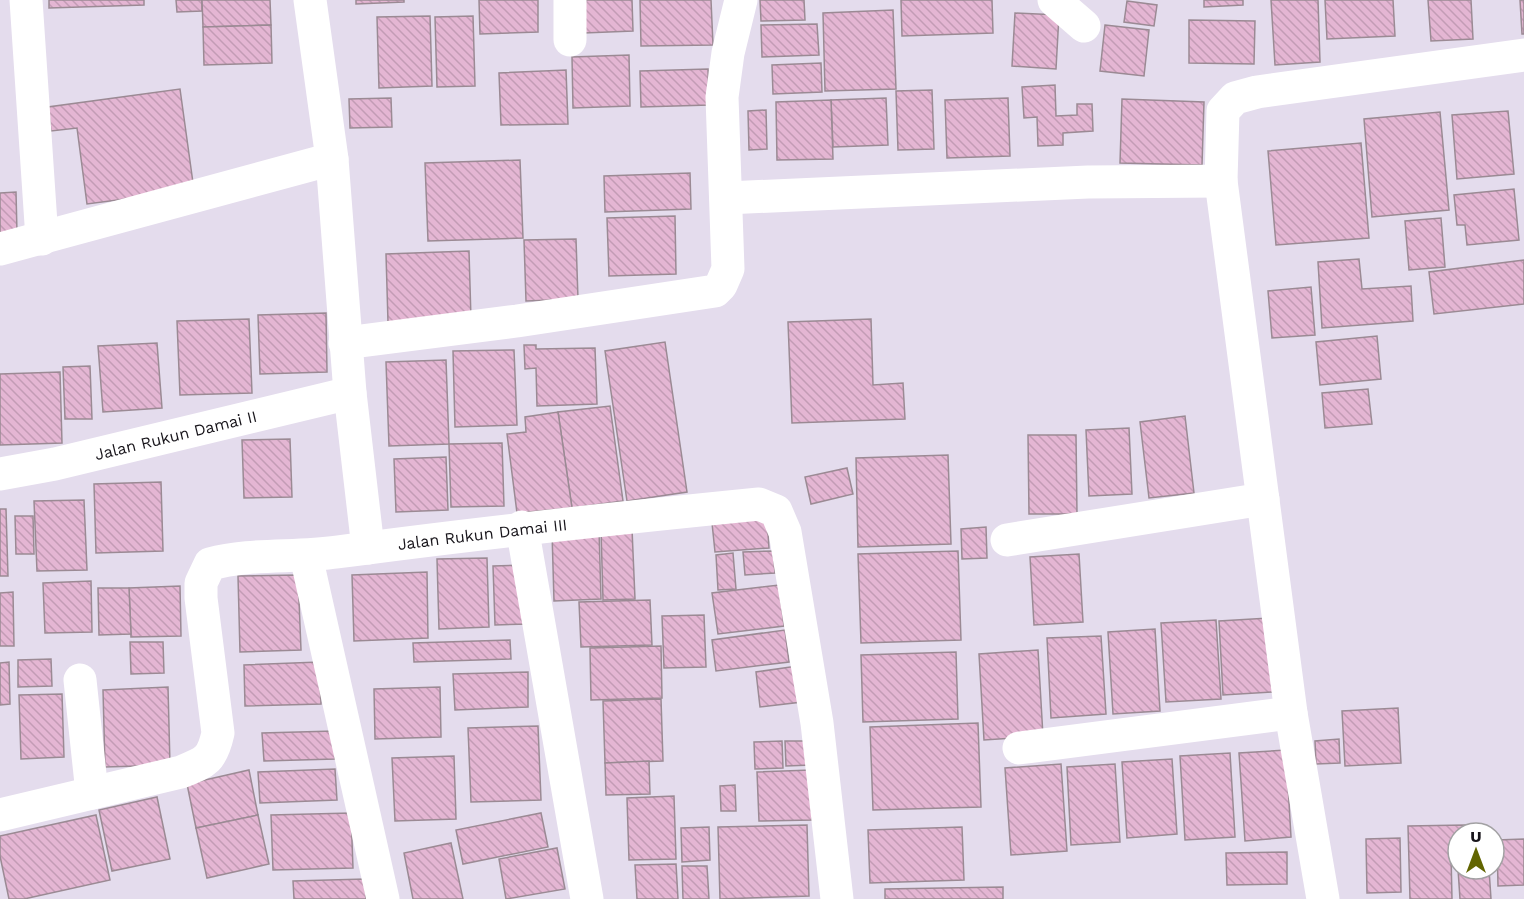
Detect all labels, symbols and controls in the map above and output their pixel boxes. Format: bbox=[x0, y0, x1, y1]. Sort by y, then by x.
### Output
street label: Jalan Rukun Damai II bbox=[93, 407, 259, 464]
street label: Jalan Rukun Damai III bbox=[397, 515, 568, 554]
north arrow bbox=[1446, 821, 1506, 881]
text: U bbox=[1470, 827, 1482, 846]

